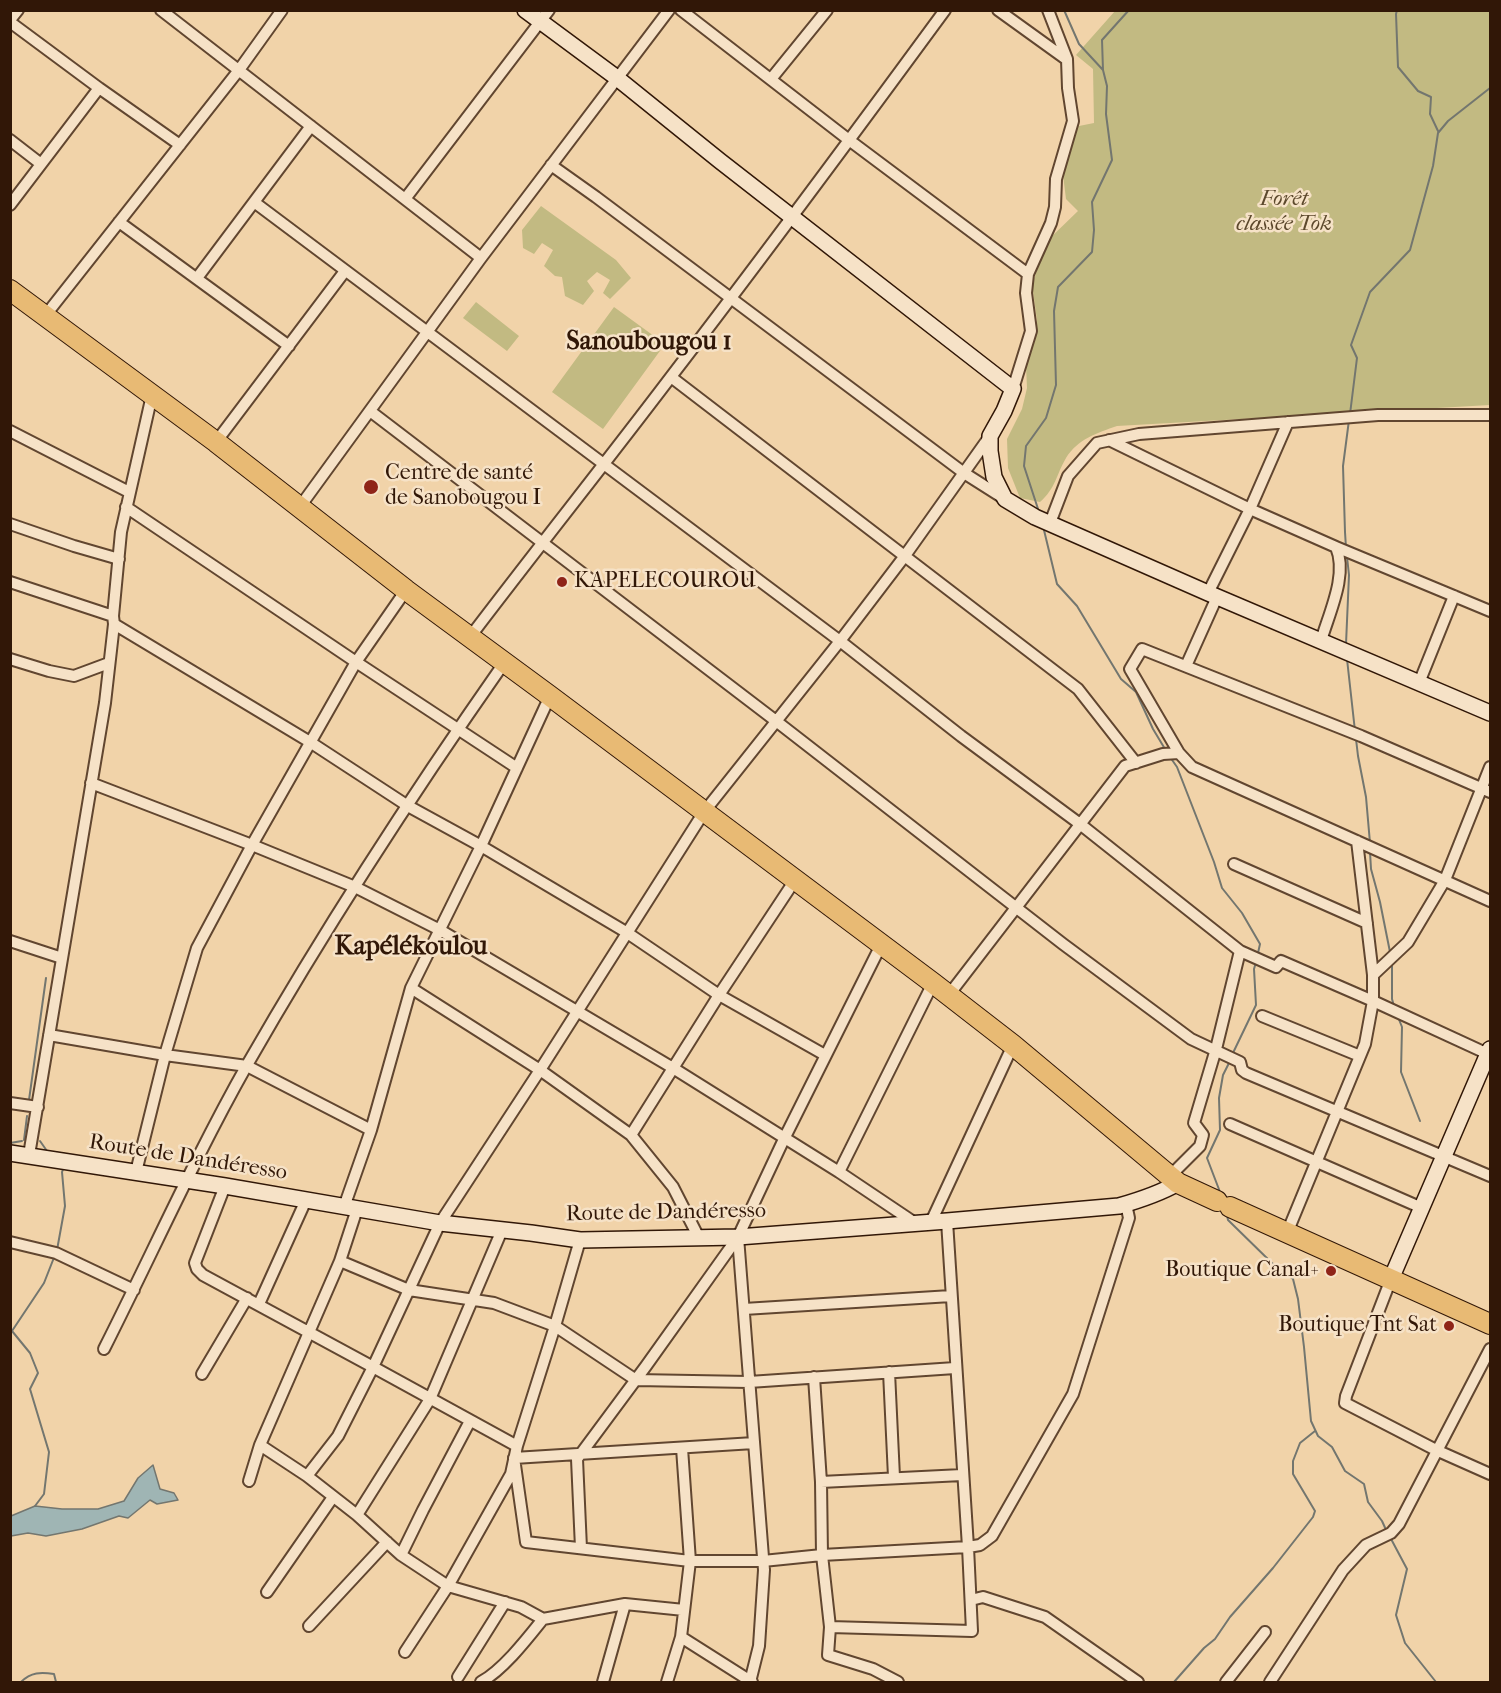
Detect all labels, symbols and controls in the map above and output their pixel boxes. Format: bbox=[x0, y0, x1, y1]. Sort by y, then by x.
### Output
park label: Forêt classée Tok bbox=[1236, 187, 1332, 238]
district label: Sanoubougou 1 bbox=[566, 327, 732, 359]
place label: Centre de santé de Sanobougou I bbox=[385, 461, 541, 512]
marker: Centre de santé de Sanobougou I bbox=[362, 478, 380, 496]
place label: KAPELECOUROU bbox=[574, 569, 756, 595]
marker: KAPELECOUROU bbox=[555, 575, 569, 589]
district label: Kapélékoulou bbox=[334, 932, 488, 964]
street label: Route de Dandéresso bbox=[87, 1129, 289, 1187]
street label: Route de Dandéresso bbox=[566, 1198, 766, 1228]
place label: Boutique Canal+ bbox=[1165, 1258, 1319, 1284]
marker: Boutique Canal+ bbox=[1324, 1264, 1338, 1278]
place label: Boutique Tnt Sat bbox=[1278, 1313, 1437, 1339]
marker: Boutique Tnt Sat bbox=[1442, 1319, 1456, 1333]

